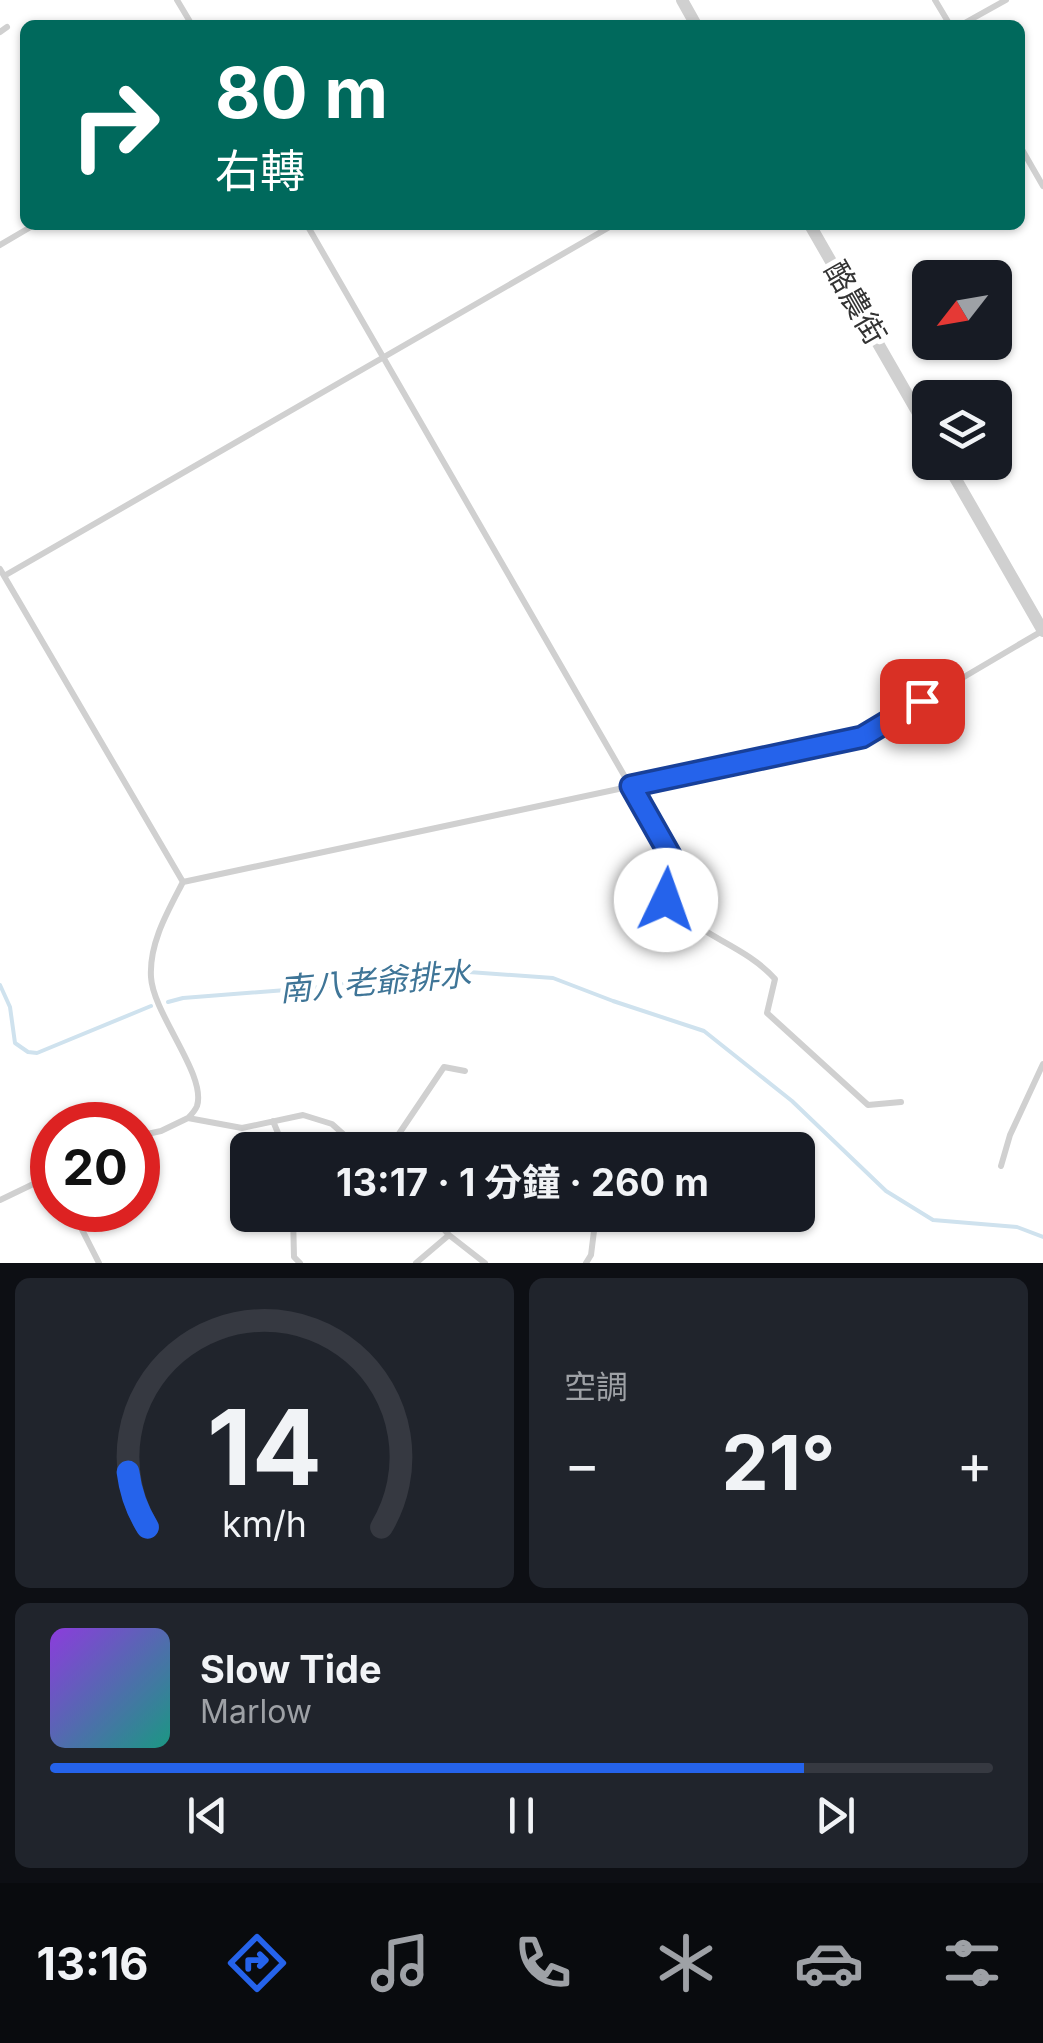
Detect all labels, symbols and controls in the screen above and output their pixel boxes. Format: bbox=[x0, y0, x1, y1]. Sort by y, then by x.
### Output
text: 80 m bbox=[215, 50, 388, 135]
icon: right bbox=[50, 60, 180, 190]
text: 右轉 bbox=[215, 143, 305, 198]
street label: 酪農街 bbox=[818, 255, 894, 350]
north arrow bbox=[912, 260, 1012, 360]
map controls bbox=[912, 260, 1012, 480]
button: layers bbox=[912, 380, 1012, 480]
pin bbox=[880, 659, 965, 744]
icon: arrive bbox=[895, 674, 950, 729]
position arrow bbox=[614, 848, 718, 952]
water label: 南八老爺排水 bbox=[278, 954, 474, 1009]
speed limit sign: 20 bbox=[30, 1102, 160, 1232]
text: 13:17 · 1 分鐘 · 260 m bbox=[336, 1159, 709, 1205]
text: 空調 bbox=[564, 1367, 628, 1406]
text: 14 bbox=[207, 1384, 322, 1510]
text: 21° bbox=[721, 1417, 836, 1508]
text: − bbox=[564, 1431, 600, 1497]
text: + bbox=[957, 1431, 993, 1497]
text: km/h bbox=[222, 1502, 307, 1546]
text: Slow Tide bbox=[200, 1646, 382, 1692]
text: Marlow bbox=[200, 1692, 312, 1731]
icon: previous bbox=[180, 1788, 235, 1843]
icon: pause bbox=[494, 1788, 549, 1843]
icon: next bbox=[808, 1788, 863, 1843]
icon: directions bbox=[222, 1928, 292, 1998]
icon: music bbox=[365, 1928, 435, 1998]
icon: phone bbox=[508, 1928, 578, 1998]
icon: climate bbox=[651, 1928, 721, 1998]
icon: car bbox=[794, 1928, 864, 1998]
icon: filters bbox=[937, 1928, 1007, 1998]
text: 13:16 bbox=[36, 1936, 149, 1991]

